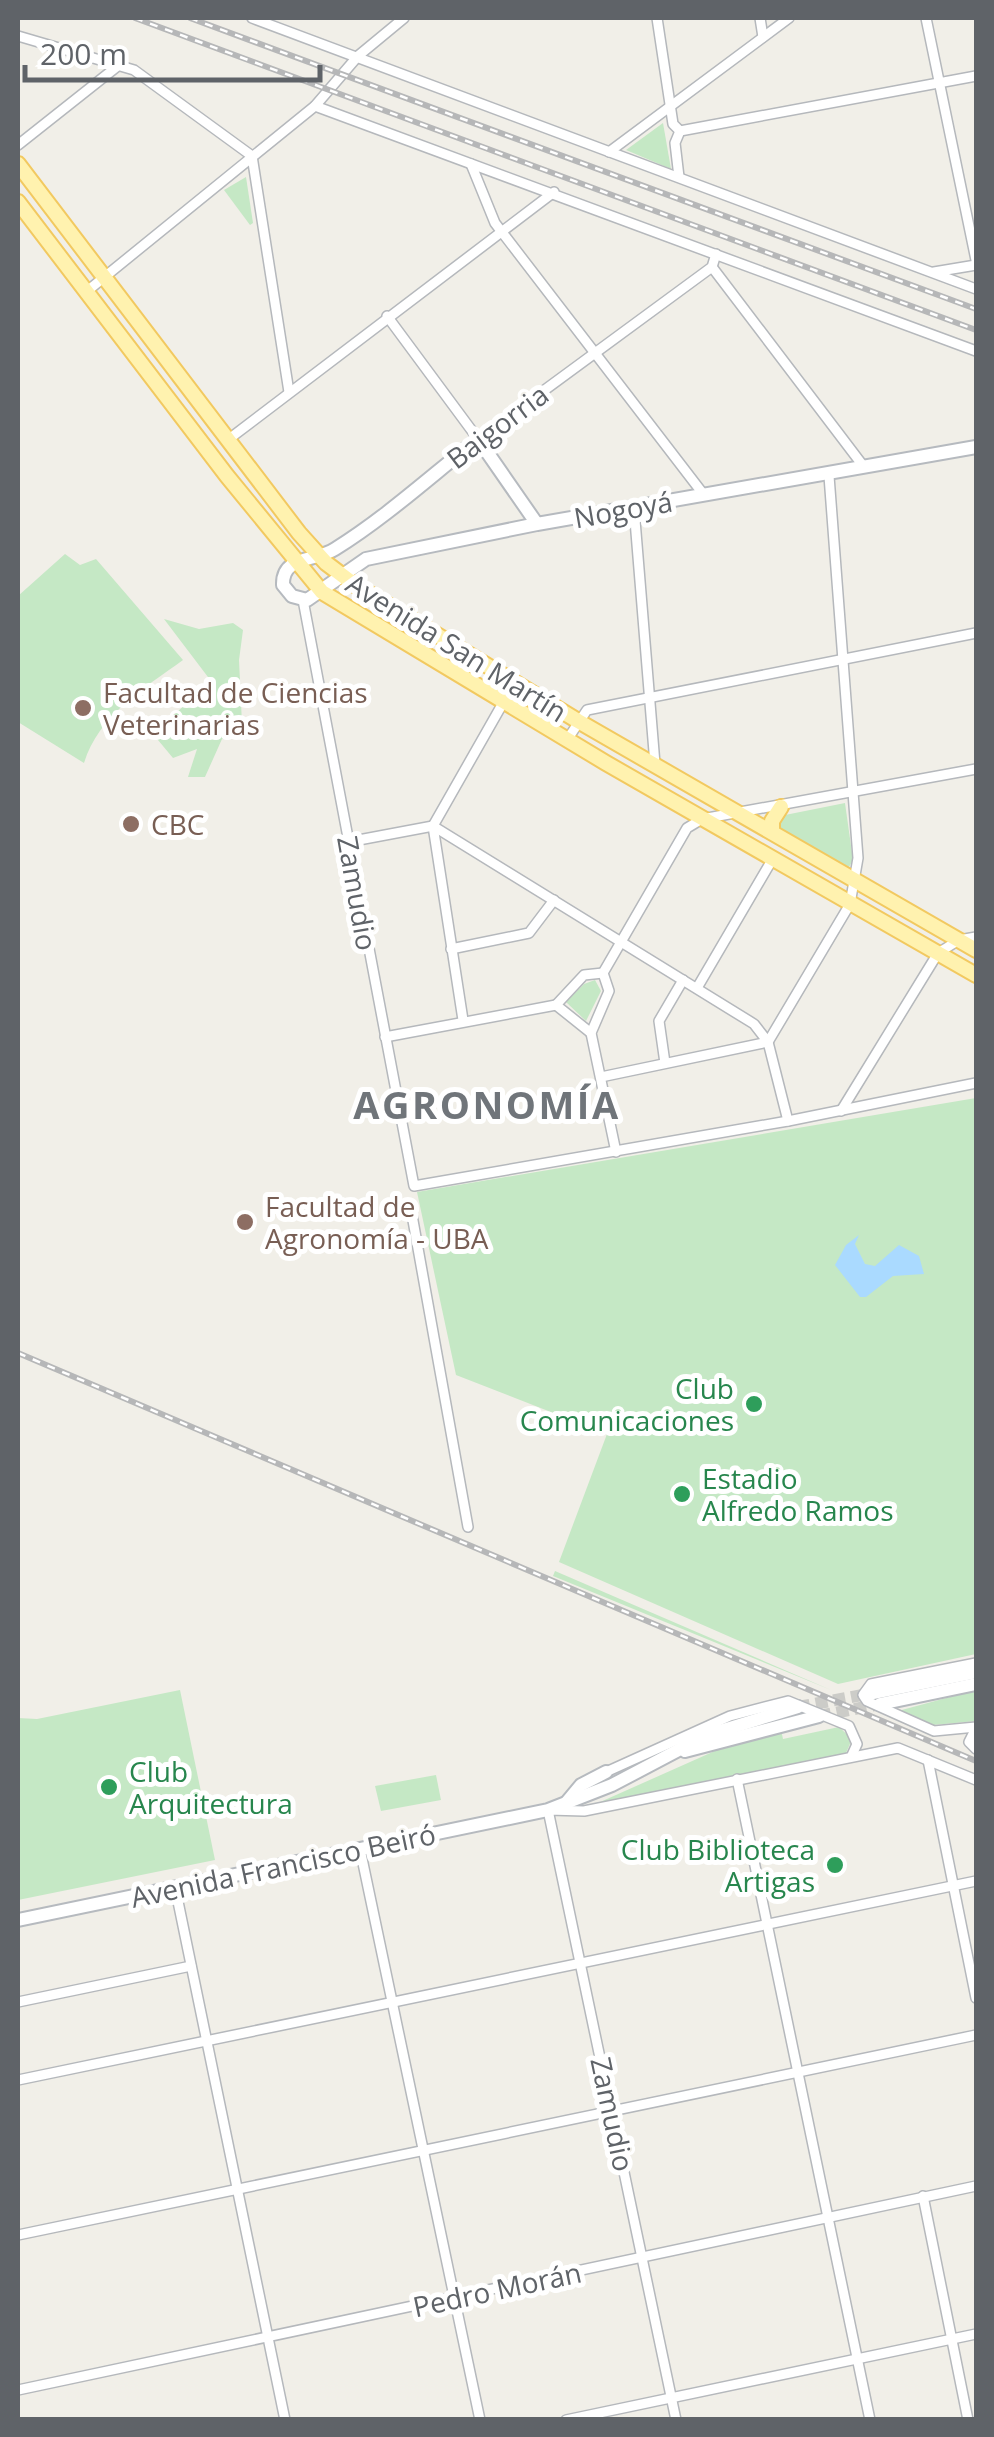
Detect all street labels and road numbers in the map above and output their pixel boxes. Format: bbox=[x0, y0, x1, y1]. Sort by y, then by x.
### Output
street label: Baigorria bbox=[438, 375, 556, 477]
street label: Nogoyá bbox=[571, 482, 675, 536]
street label: Avenida San Martín bbox=[339, 564, 575, 730]
street label: Zamudio bbox=[329, 833, 387, 953]
street label: Avenida Francisco Beiró bbox=[127, 1814, 439, 1916]
street label: Zamudio bbox=[582, 2053, 644, 2175]
street label: Pedro Morán bbox=[409, 2253, 585, 2325]

